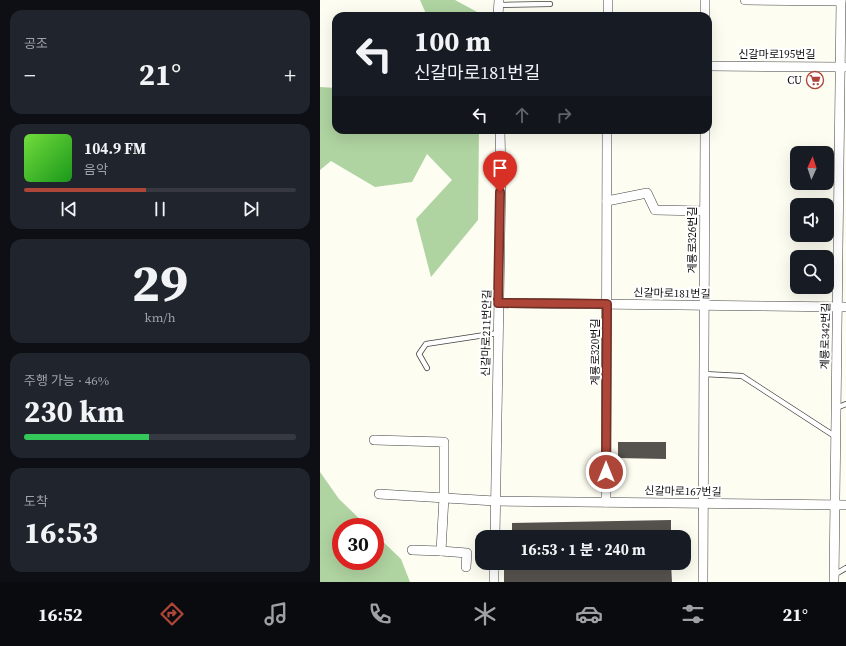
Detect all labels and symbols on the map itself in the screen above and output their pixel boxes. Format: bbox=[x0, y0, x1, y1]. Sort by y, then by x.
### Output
street label: 신갈마로195번길 bbox=[738, 47, 816, 62]
supermarket icon: CU bbox=[805, 70, 825, 90]
place label: CU bbox=[787, 73, 802, 88]
north arrow bbox=[790, 146, 834, 190]
pin bbox=[483, 151, 517, 192]
street label: 계룡로326번길 bbox=[685, 206, 700, 274]
street label: 신갈마로181번길 bbox=[633, 285, 711, 302]
street label: 신갈마로211번안길 bbox=[478, 289, 495, 377]
street label: 계룡로342번길 bbox=[817, 302, 834, 370]
street label: 계룡로320번길 bbox=[588, 318, 603, 386]
position arrow bbox=[585, 451, 627, 493]
street label: 신갈마로167번길 bbox=[644, 483, 722, 500]
speed limit sign: 30 bbox=[332, 518, 384, 570]

